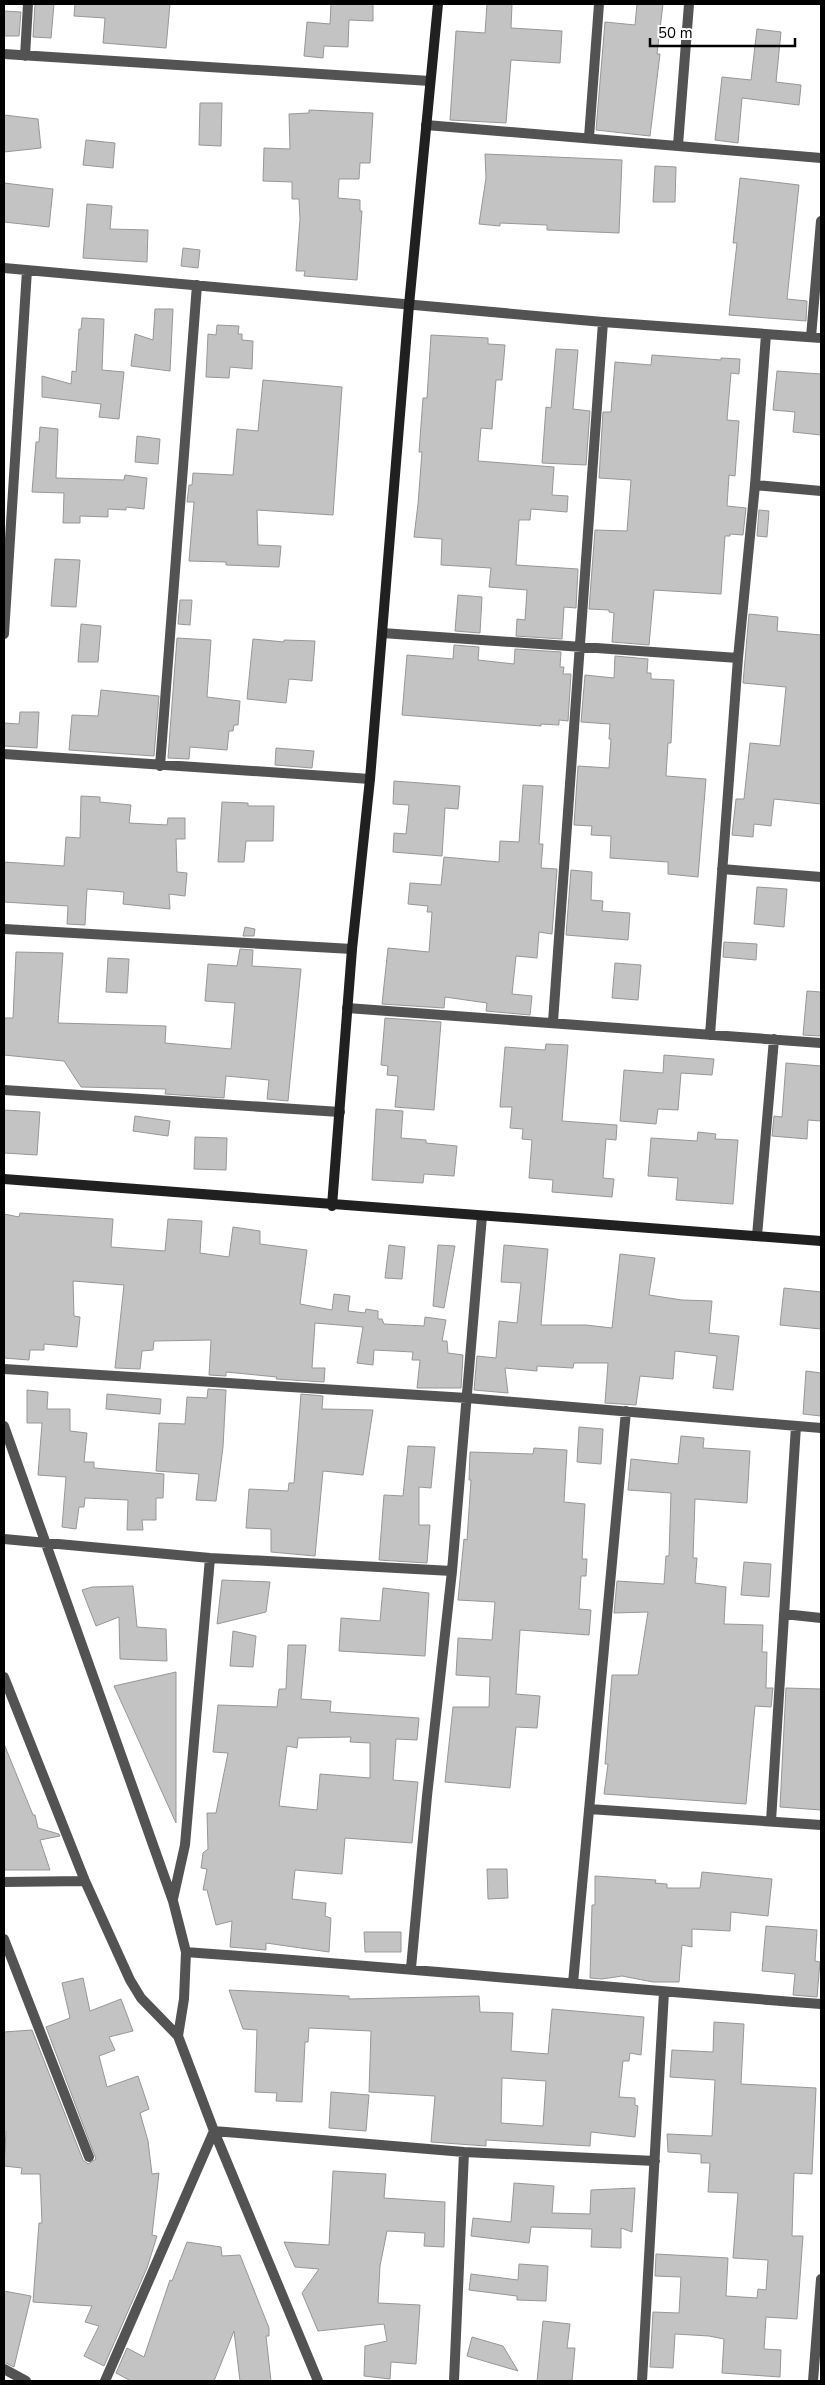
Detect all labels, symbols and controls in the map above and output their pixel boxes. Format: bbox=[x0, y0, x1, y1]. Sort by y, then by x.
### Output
scale bar bbox=[650, 15, 795, 47]
text: 50 m bbox=[658, 23, 693, 43]

